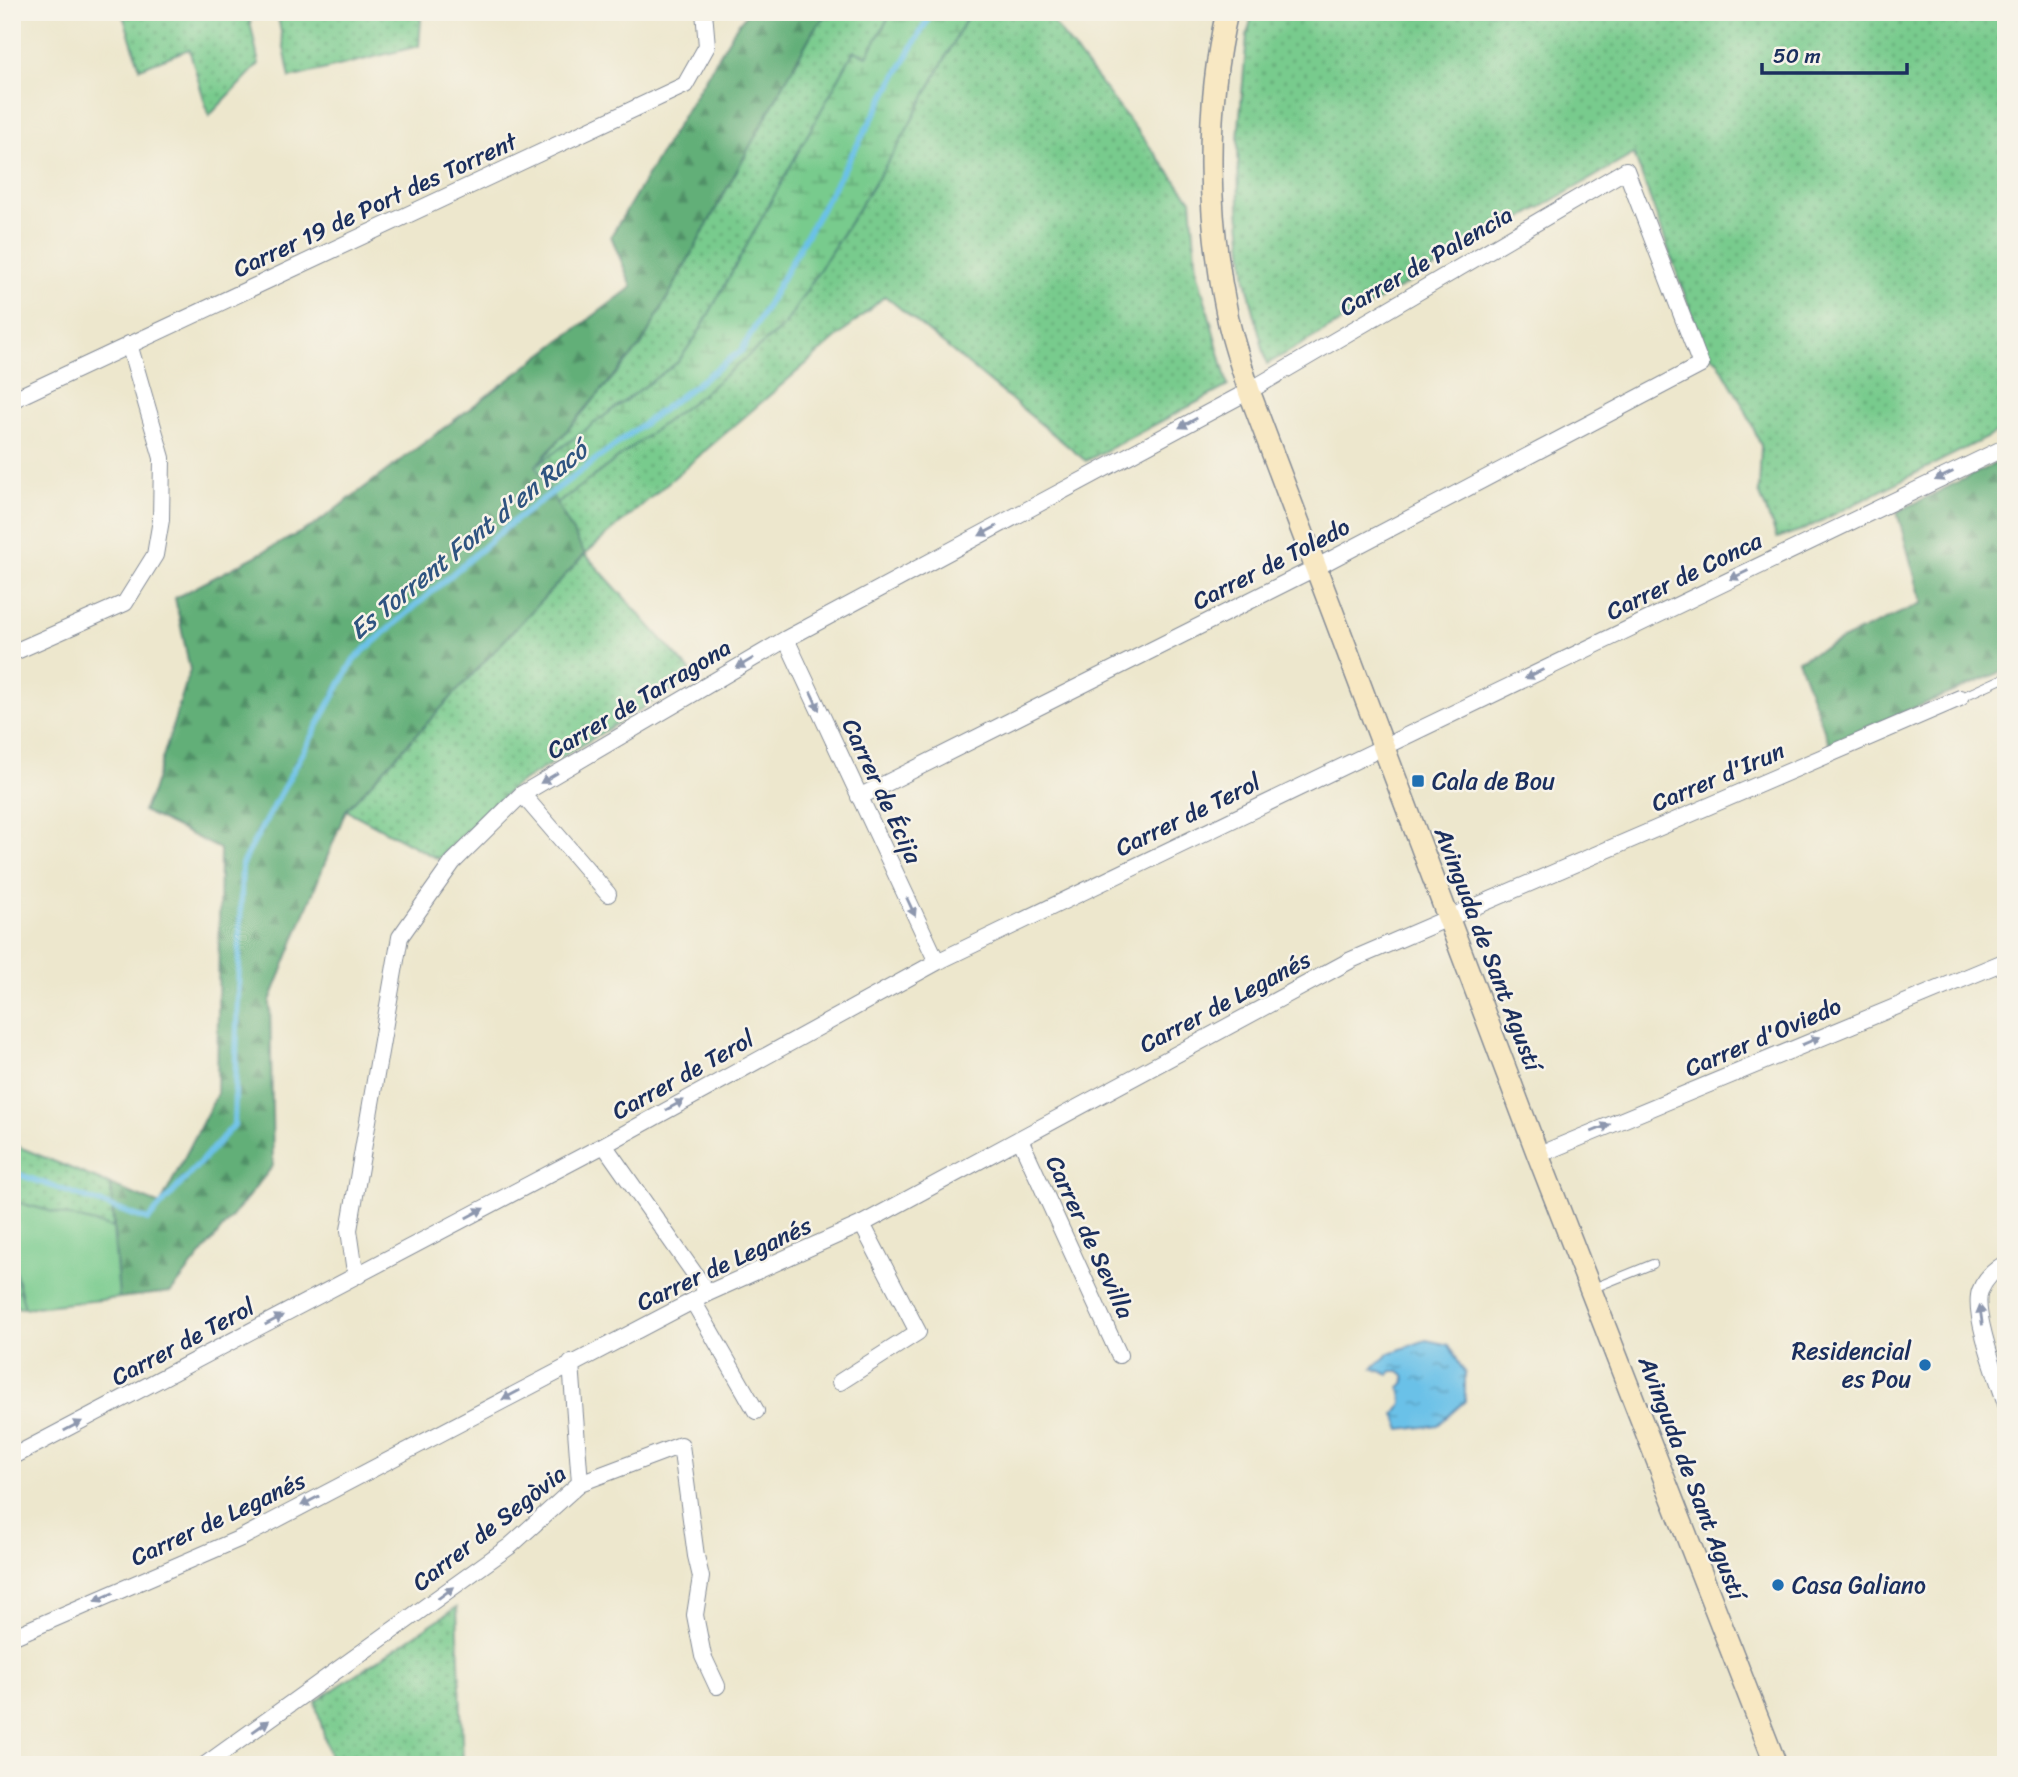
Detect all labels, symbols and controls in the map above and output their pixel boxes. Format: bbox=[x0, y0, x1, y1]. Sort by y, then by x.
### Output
scale bar bbox=[1762, 32, 1908, 76]
text: 50 m bbox=[1773, 37, 1821, 75]
street label: Carrer 19 de Port des Torrent bbox=[226, 120, 525, 289]
street label: Carrer de Palencia bbox=[1331, 194, 1521, 328]
one-way arrow bbox=[1179, 417, 1198, 429]
water label: Es Torrent Font d'en Racó bbox=[338, 426, 602, 651]
one-way arrow bbox=[1934, 470, 1954, 482]
street label: Carrer de Toledo bbox=[1185, 506, 1358, 622]
street label: Carrer de Conca bbox=[1599, 520, 1770, 632]
one-way arrow bbox=[978, 525, 998, 536]
one-way arrow bbox=[1729, 569, 1749, 580]
street label: Carrer de Tarragona bbox=[538, 627, 740, 771]
one-way arrow bbox=[735, 657, 755, 669]
one-way arrow bbox=[1524, 668, 1544, 679]
one-way arrow bbox=[809, 691, 820, 711]
street label: Carrer de Écija bbox=[830, 711, 935, 872]
street label: Carrer d'Irun bbox=[1644, 730, 1792, 824]
place label: Cala de Bou bbox=[1432, 760, 1555, 802]
street label: Carrer de Terol bbox=[1108, 761, 1269, 868]
one-way arrow bbox=[539, 772, 559, 784]
marker: Cala de Bou bbox=[1410, 773, 1426, 789]
street label: Avinguda de Sant Agustí bbox=[1422, 820, 1555, 1080]
one-way arrow bbox=[906, 896, 917, 917]
street label: Carrer de Leganés bbox=[1131, 939, 1319, 1065]
street label: Carrer d'Oviedo bbox=[1678, 985, 1848, 1089]
street label: Carrer de Terol bbox=[604, 1018, 763, 1132]
one-way arrow bbox=[1801, 1036, 1822, 1047]
one-way arrow bbox=[666, 1099, 685, 1111]
one-way arrow bbox=[1591, 1123, 1612, 1134]
street label: Carrer de Sevilla bbox=[1034, 1148, 1146, 1326]
street label: Carrer de Leganés bbox=[629, 1205, 820, 1323]
one-way arrow bbox=[465, 1207, 485, 1219]
street label: Carrer de Terol bbox=[103, 1286, 264, 1398]
one-way arrow bbox=[1975, 1304, 1986, 1326]
one-way arrow bbox=[264, 1314, 284, 1325]
place label: Residencial es Pou bbox=[1792, 1330, 1912, 1400]
street label: Avinguda de Sant Agustí bbox=[1626, 1349, 1759, 1609]
marker: Residencial es Pou bbox=[1917, 1357, 1933, 1373]
one-way arrow bbox=[501, 1389, 521, 1401]
one-way arrow bbox=[63, 1420, 83, 1431]
street label: Carrer de Segòvia bbox=[402, 1454, 576, 1602]
street label: Carrer de Leganés bbox=[123, 1460, 314, 1578]
one-way arrow bbox=[299, 1495, 319, 1507]
place label: Casa Galiano bbox=[1792, 1564, 1926, 1606]
marker: Casa Galiano bbox=[1770, 1577, 1786, 1593]
one-way arrow bbox=[436, 1586, 455, 1600]
one-way arrow bbox=[93, 1592, 114, 1603]
one-way arrow bbox=[252, 1719, 270, 1733]

